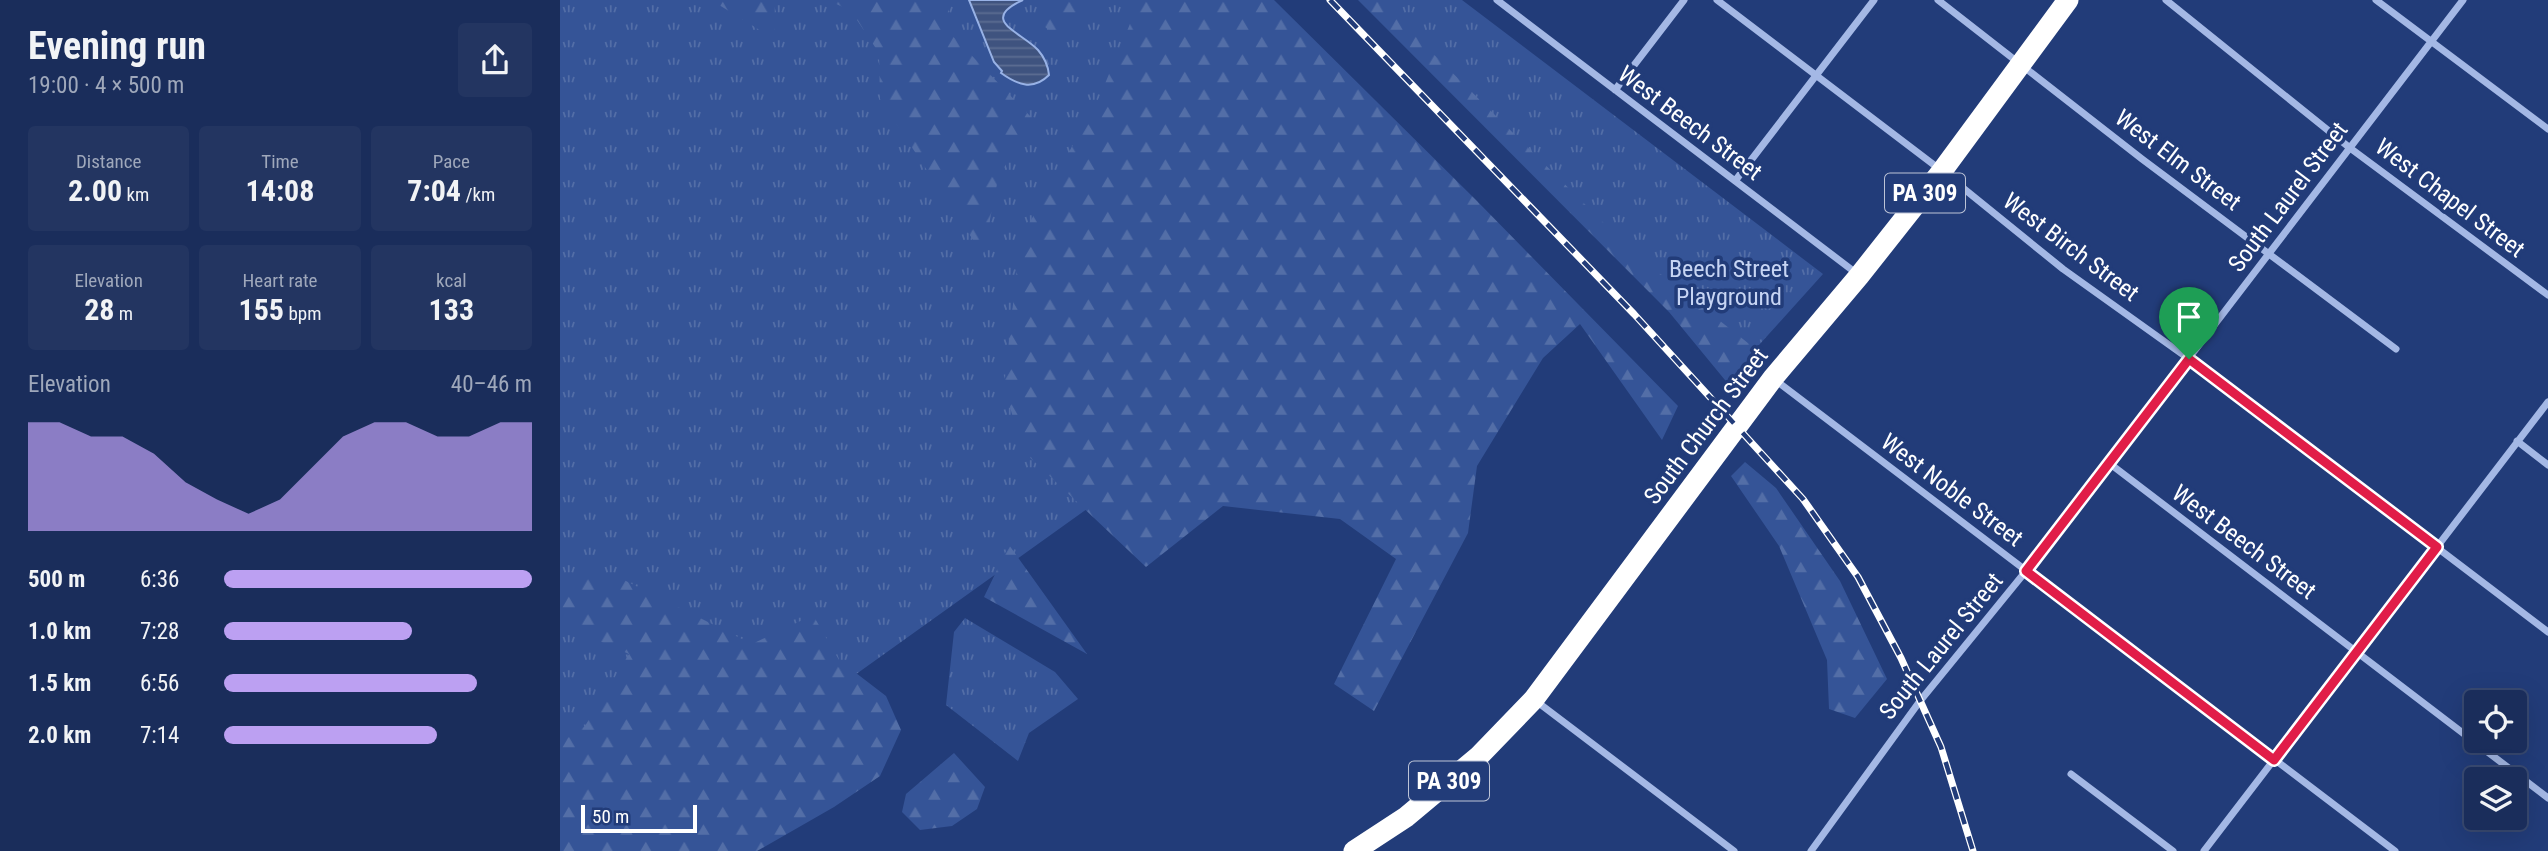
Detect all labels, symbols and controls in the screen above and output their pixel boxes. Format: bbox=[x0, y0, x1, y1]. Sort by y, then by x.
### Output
button: share bbox=[458, 23, 532, 97]
text: Evening run bbox=[28, 24, 206, 68]
street label: West Beech Street bbox=[1613, 60, 1767, 186]
text: 19:00 · 4 × 500 m bbox=[28, 72, 184, 99]
street label: West Elm Street bbox=[2110, 104, 2246, 216]
street label: South Laurel Street bbox=[2223, 117, 2353, 277]
street label: West Chapel Street bbox=[2370, 133, 2530, 263]
text: Distance bbox=[76, 150, 141, 173]
text: Time bbox=[261, 150, 299, 173]
text: Pace bbox=[433, 150, 470, 173]
text: 2.00 bbox=[68, 173, 122, 208]
text: 14:08 bbox=[246, 173, 314, 208]
text: 7:04 bbox=[407, 173, 461, 208]
road number: PA 309 bbox=[1885, 174, 1965, 212]
text: km bbox=[122, 183, 149, 206]
text: /km bbox=[461, 183, 495, 206]
street label: West Birch Street bbox=[1998, 187, 2144, 307]
park label: Beech Street Playground bbox=[1669, 255, 1789, 311]
text: Elevation bbox=[74, 269, 143, 292]
text: Heart rate bbox=[242, 269, 318, 292]
text: kcal bbox=[436, 269, 467, 292]
pin bbox=[2159, 287, 2219, 359]
text: 28 bbox=[84, 292, 114, 327]
text: 155 bbox=[239, 292, 284, 327]
text: 133 bbox=[429, 292, 474, 327]
icon: arrive bbox=[2170, 298, 2208, 336]
text: m bbox=[114, 302, 133, 325]
text: bpm bbox=[284, 302, 321, 325]
street label: South Church Street bbox=[1638, 342, 1774, 510]
text: Elevation bbox=[28, 371, 111, 398]
text: 40–46 m bbox=[451, 371, 532, 398]
street label: West Noble Street bbox=[1876, 428, 2028, 552]
street label: West Beech Street bbox=[2167, 479, 2321, 605]
text: 500 m bbox=[28, 566, 85, 593]
text: 6:36 bbox=[140, 566, 179, 593]
street label: South Laurel Street bbox=[1873, 567, 2009, 725]
text: 1.0 km bbox=[28, 618, 91, 645]
text: 7:28 bbox=[140, 618, 179, 645]
text: 1.5 km bbox=[28, 670, 91, 697]
text: 6:56 bbox=[140, 670, 179, 697]
map controls bbox=[2464, 690, 2527, 830]
button: locate bbox=[2464, 690, 2527, 753]
text: 2.0 km bbox=[28, 722, 91, 749]
text: 7:14 bbox=[140, 722, 179, 749]
road number: PA 309 bbox=[1409, 762, 1489, 800]
button: layers bbox=[2464, 767, 2527, 830]
scale bar bbox=[581, 802, 696, 834]
text: 50 m bbox=[592, 805, 629, 828]

